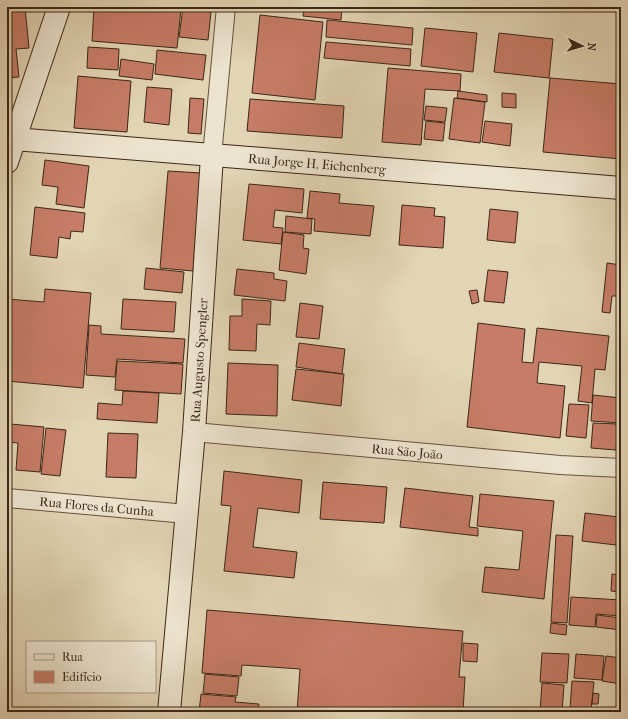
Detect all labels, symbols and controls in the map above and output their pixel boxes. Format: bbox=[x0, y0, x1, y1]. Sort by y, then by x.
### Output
north arrow bbox=[562, 26, 602, 66]
text: N bbox=[585, 42, 598, 52]
street label: Rua Jorge H. Eichenberg bbox=[248, 151, 387, 177]
street label: Rua Augusto Spengler bbox=[188, 297, 211, 423]
street label: Rua São João bbox=[371, 441, 444, 462]
street label: Rua Flores da Cunha bbox=[39, 494, 155, 519]
legend bbox=[26, 641, 156, 693]
text: Rua bbox=[62, 650, 83, 664]
text: Edifício bbox=[62, 670, 102, 684]

